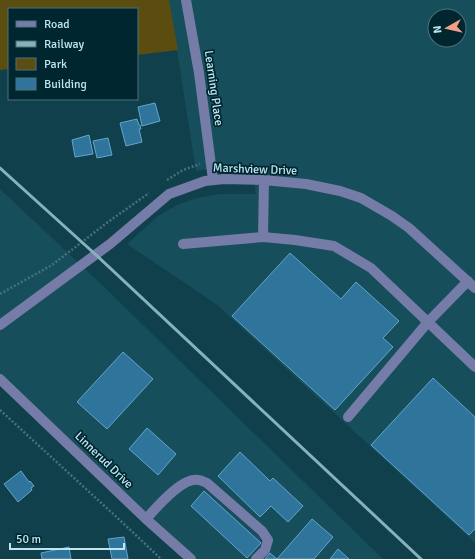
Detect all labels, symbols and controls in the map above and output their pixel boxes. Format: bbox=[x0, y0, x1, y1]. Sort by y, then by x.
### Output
legend bbox=[8, 8, 138, 100]
north arrow bbox=[427, 8, 467, 48]
text: Road bbox=[44, 17, 70, 32]
text: N bbox=[431, 25, 445, 34]
text: Railway bbox=[44, 37, 84, 52]
street label: Learning Place bbox=[201, 50, 226, 127]
text: Park bbox=[44, 57, 67, 72]
text: Building bbox=[44, 77, 87, 92]
street label: Marshview Drive bbox=[213, 161, 297, 178]
street label: Linnerud Drive bbox=[71, 429, 136, 492]
scale bar bbox=[10, 525, 124, 551]
text: 50 m bbox=[16, 532, 41, 547]

